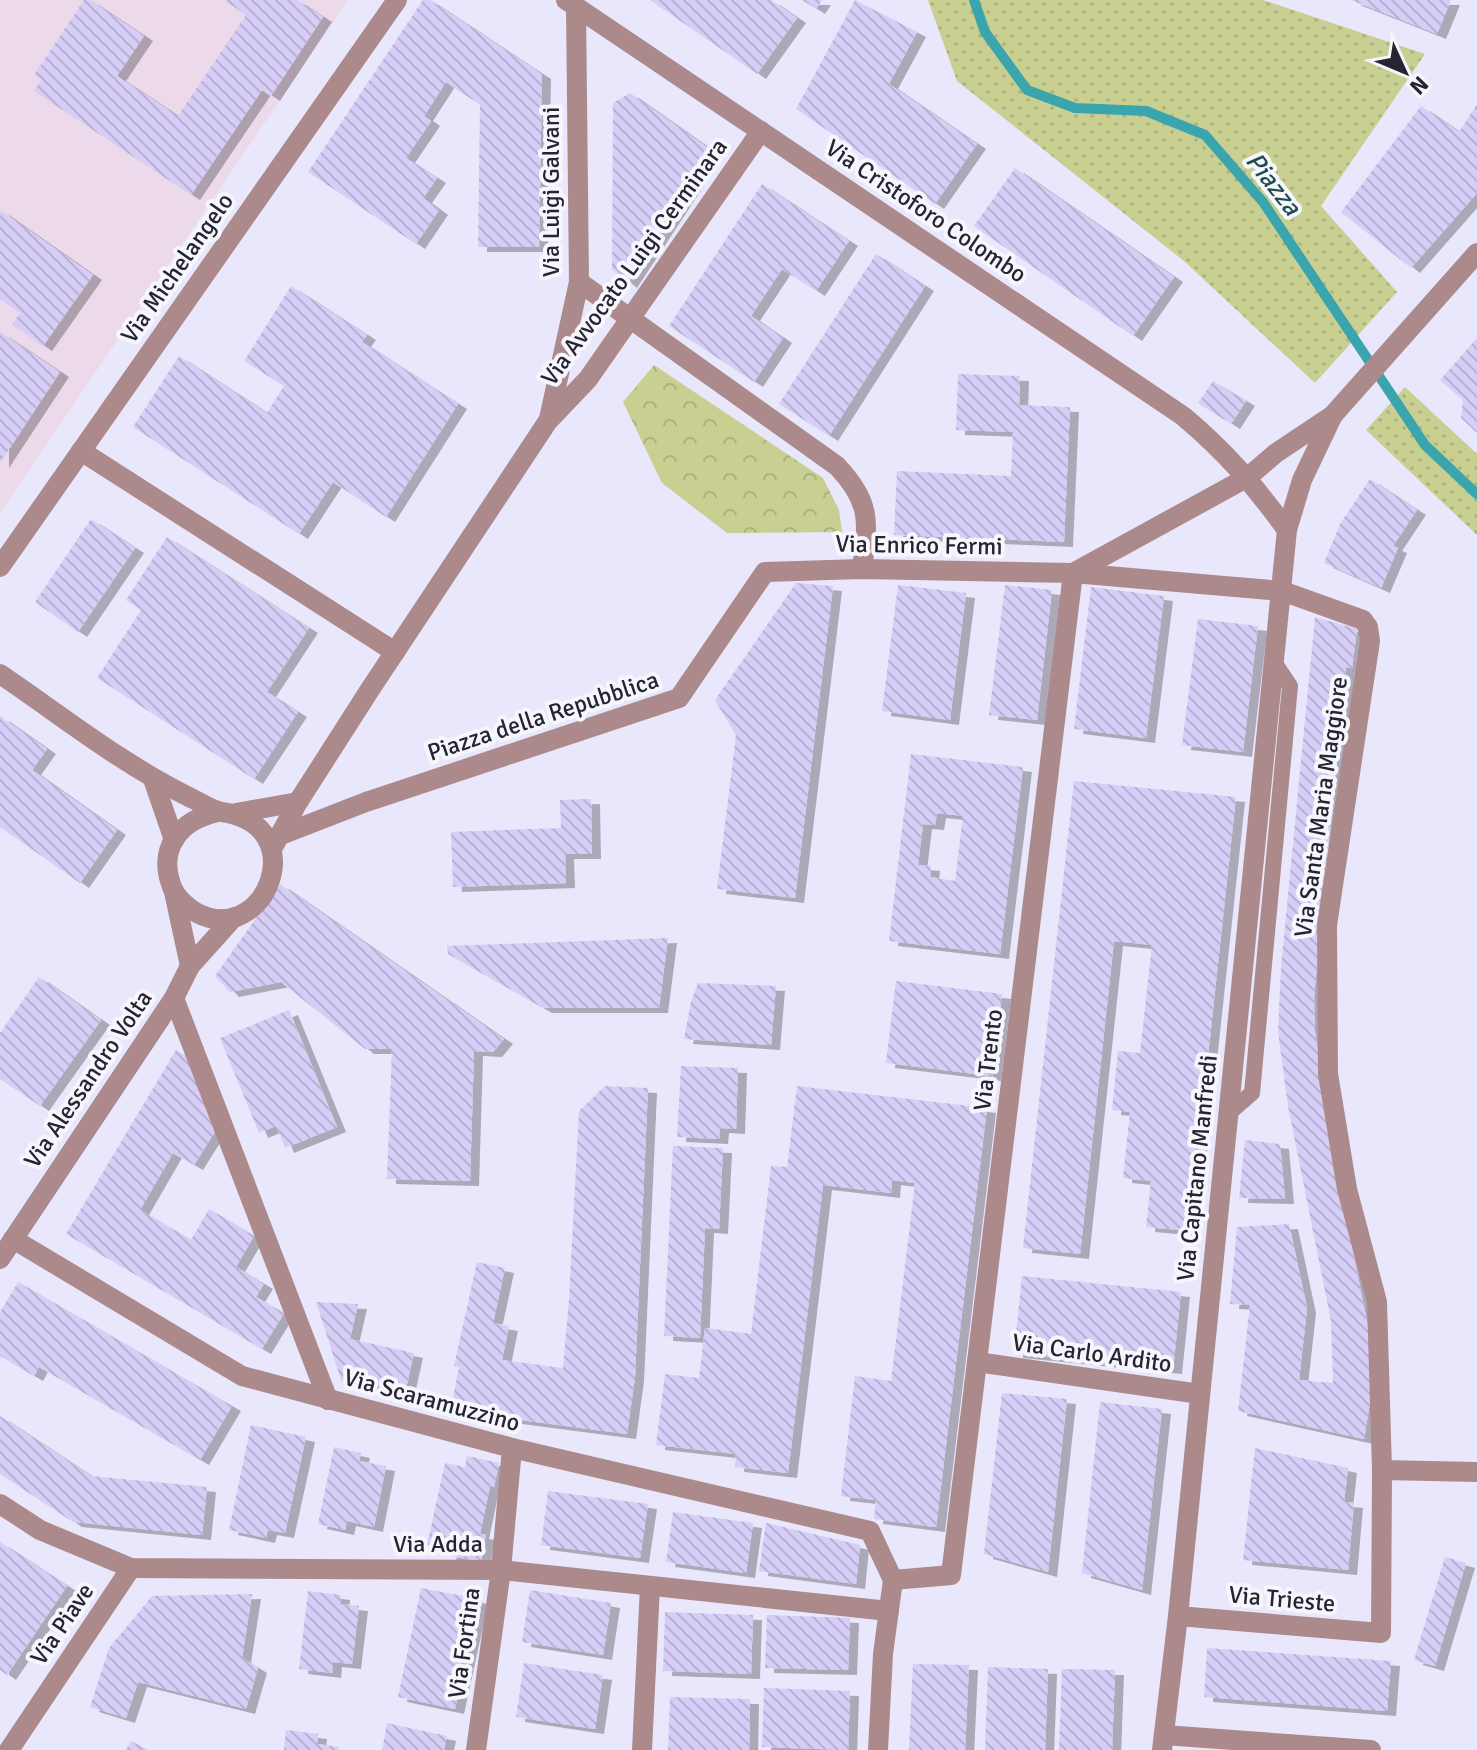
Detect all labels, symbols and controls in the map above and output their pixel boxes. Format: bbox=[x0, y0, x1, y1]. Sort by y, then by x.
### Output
north arrow bbox=[1365, 32, 1445, 112]
text: N bbox=[1404, 71, 1434, 100]
street label: Via Luigi Galvani bbox=[536, 107, 566, 277]
street label: Via Avvocato Luigi Cerminara bbox=[534, 133, 734, 391]
street label: Via Cristoforo Colombo bbox=[820, 133, 1032, 289]
water label: Piazza bbox=[1238, 146, 1308, 223]
street label: Via Michelangelo bbox=[114, 187, 240, 349]
street label: Via Enrico Fermi bbox=[835, 529, 1003, 561]
street label: Piazza della Repubblica bbox=[424, 664, 662, 768]
street label: Via Santa Maria Maggiore bbox=[1288, 675, 1354, 939]
street label: Via Alessandro Volta bbox=[17, 984, 159, 1174]
street label: Via Trento bbox=[967, 1007, 1009, 1113]
street label: Via Capitano Manfredi bbox=[1170, 1053, 1224, 1283]
street label: Via Carlo Ardito bbox=[1010, 1327, 1174, 1379]
street label: Via Scaramuzzino bbox=[341, 1362, 523, 1438]
street label: Via Adda bbox=[393, 1529, 483, 1559]
street label: Via Piave bbox=[24, 1577, 100, 1671]
street label: Via Trieste bbox=[1227, 1579, 1337, 1619]
street label: Via Fortina bbox=[441, 1586, 487, 1700]

